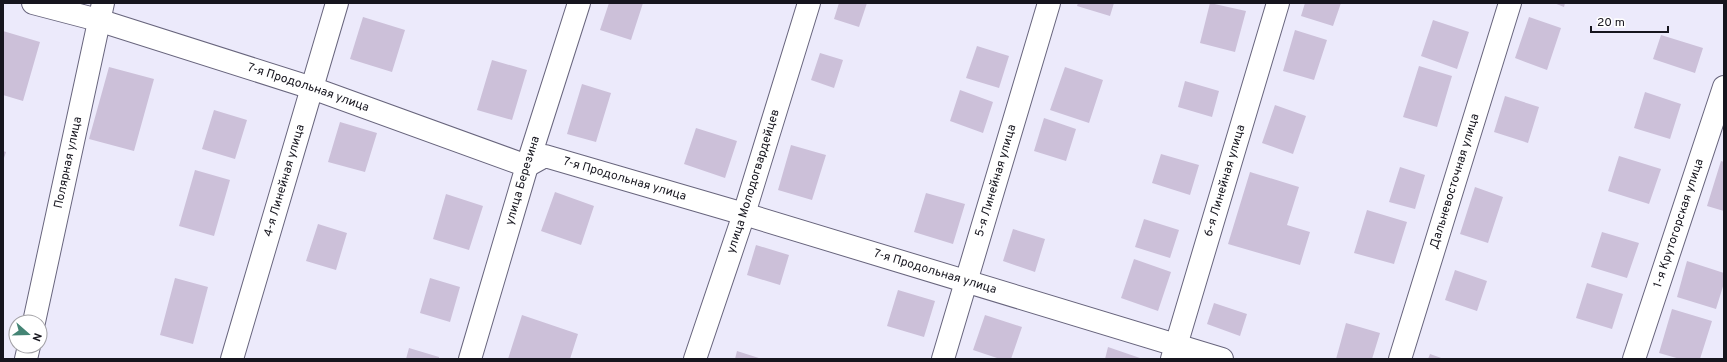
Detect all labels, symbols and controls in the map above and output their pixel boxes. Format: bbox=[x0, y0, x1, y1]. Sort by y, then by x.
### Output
scale bar bbox=[1591, 8, 1668, 34]
text: 20 m bbox=[1597, 15, 1625, 31]
street label: 7-я Продольная улица bbox=[245, 60, 371, 116]
street label: улица Молодогвардейцев bbox=[723, 107, 784, 256]
street label: Дальневосточная улица bbox=[1426, 112, 1483, 251]
street label: Полярная улица bbox=[51, 115, 86, 210]
street label: 4-я Линейная улица bbox=[260, 122, 309, 239]
street label: 5-я Линейная улица bbox=[972, 123, 1020, 239]
street label: 6-я Линейная улица bbox=[1201, 123, 1249, 239]
street label: улица Березина bbox=[502, 134, 544, 227]
street label: 7-я Продольная улица bbox=[561, 154, 688, 205]
street label: 1-я Крутогорская улица bbox=[1650, 157, 1708, 290]
street label: 7-я Продольная улица bbox=[872, 246, 999, 298]
north arrow bbox=[8, 314, 48, 354]
text: N bbox=[29, 331, 44, 343]

